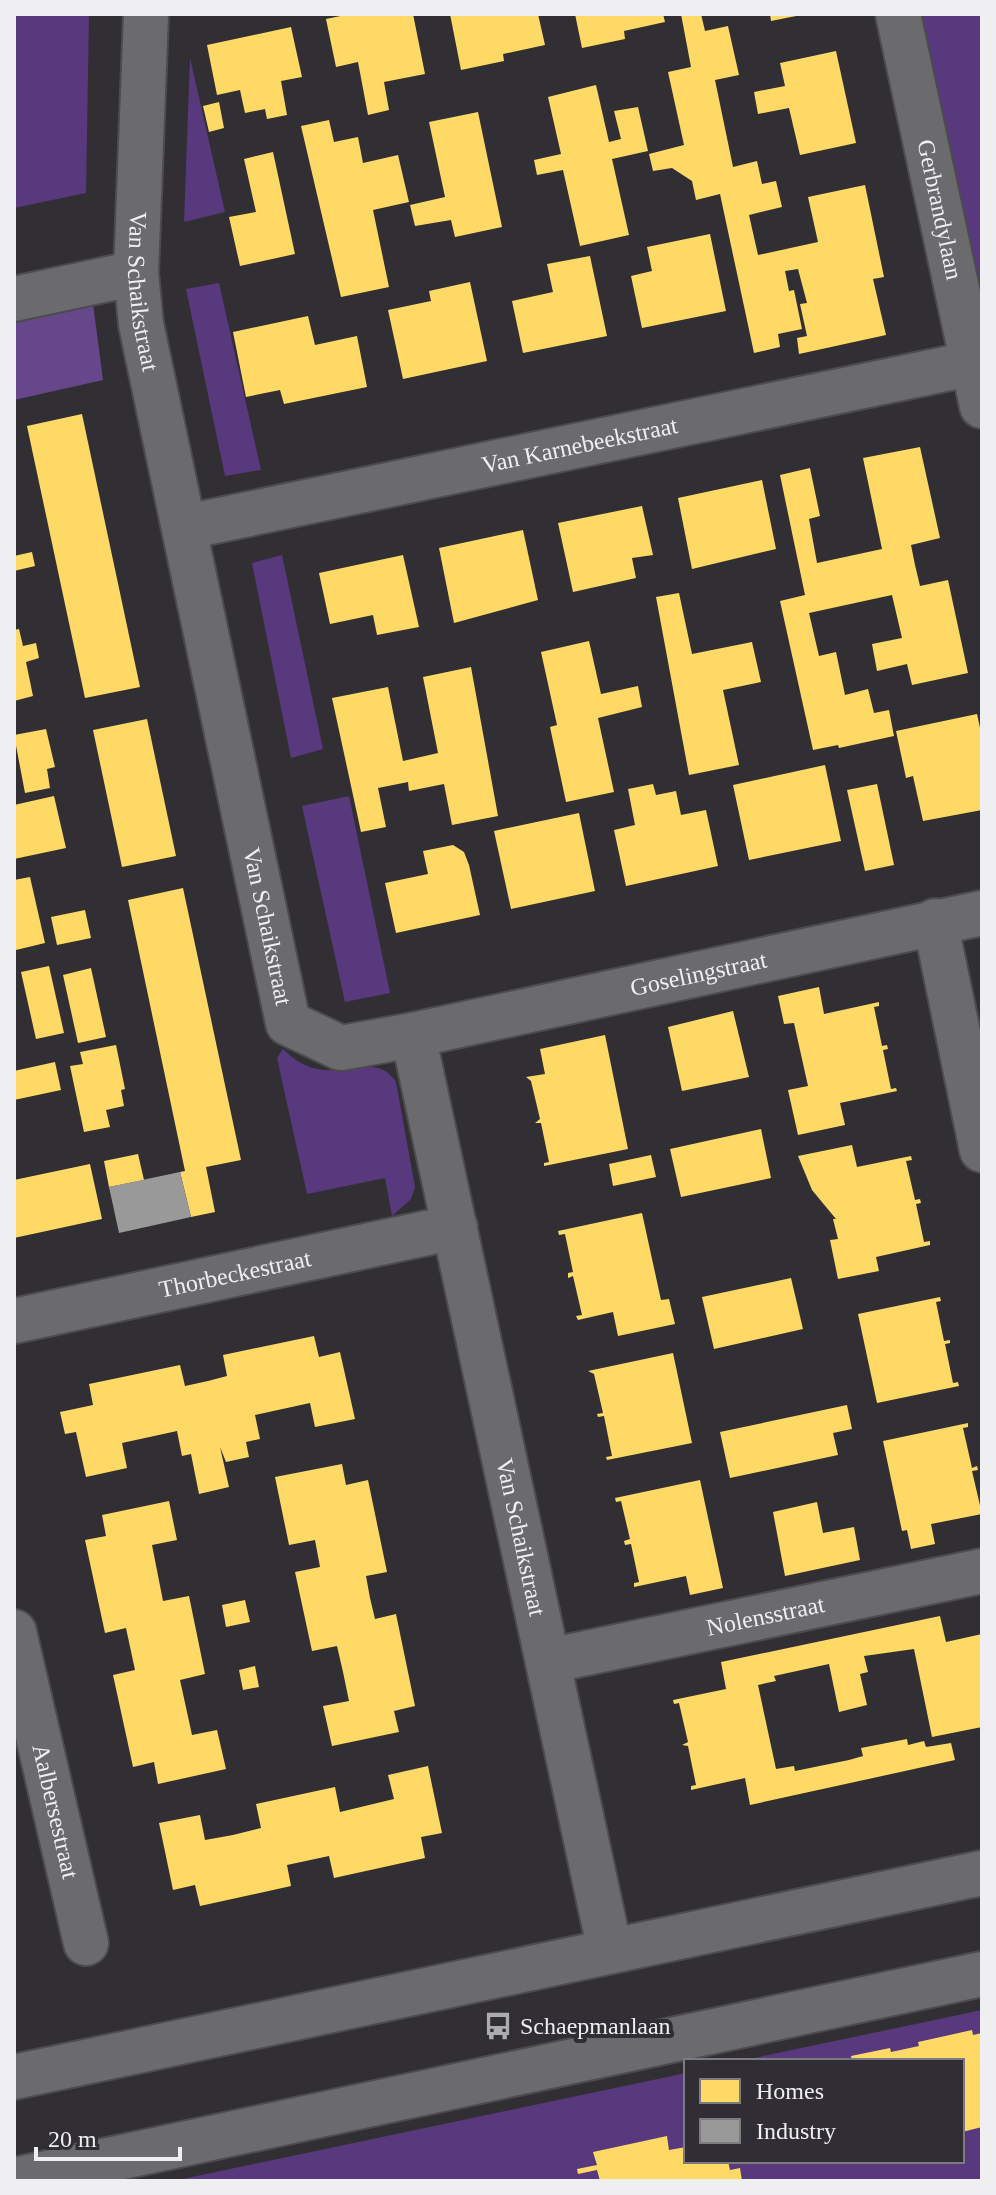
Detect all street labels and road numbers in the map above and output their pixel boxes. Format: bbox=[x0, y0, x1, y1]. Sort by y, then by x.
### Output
street label: Gerbrandylaan bbox=[912, 137, 968, 282]
street label: Van Schaikstraat bbox=[123, 211, 164, 374]
street label: Van Karnebeekstraat bbox=[479, 412, 680, 478]
street label: Van Schaikstraat bbox=[238, 845, 297, 1008]
street label: Goselingstraat bbox=[628, 946, 769, 1001]
street label: Thorbeckestraat bbox=[157, 1245, 314, 1303]
street label: Van Schaikstraat bbox=[491, 1456, 551, 1619]
street label: Nolensstraat bbox=[704, 1591, 827, 1641]
street label: Aalbersestraat bbox=[27, 1741, 84, 1881]

